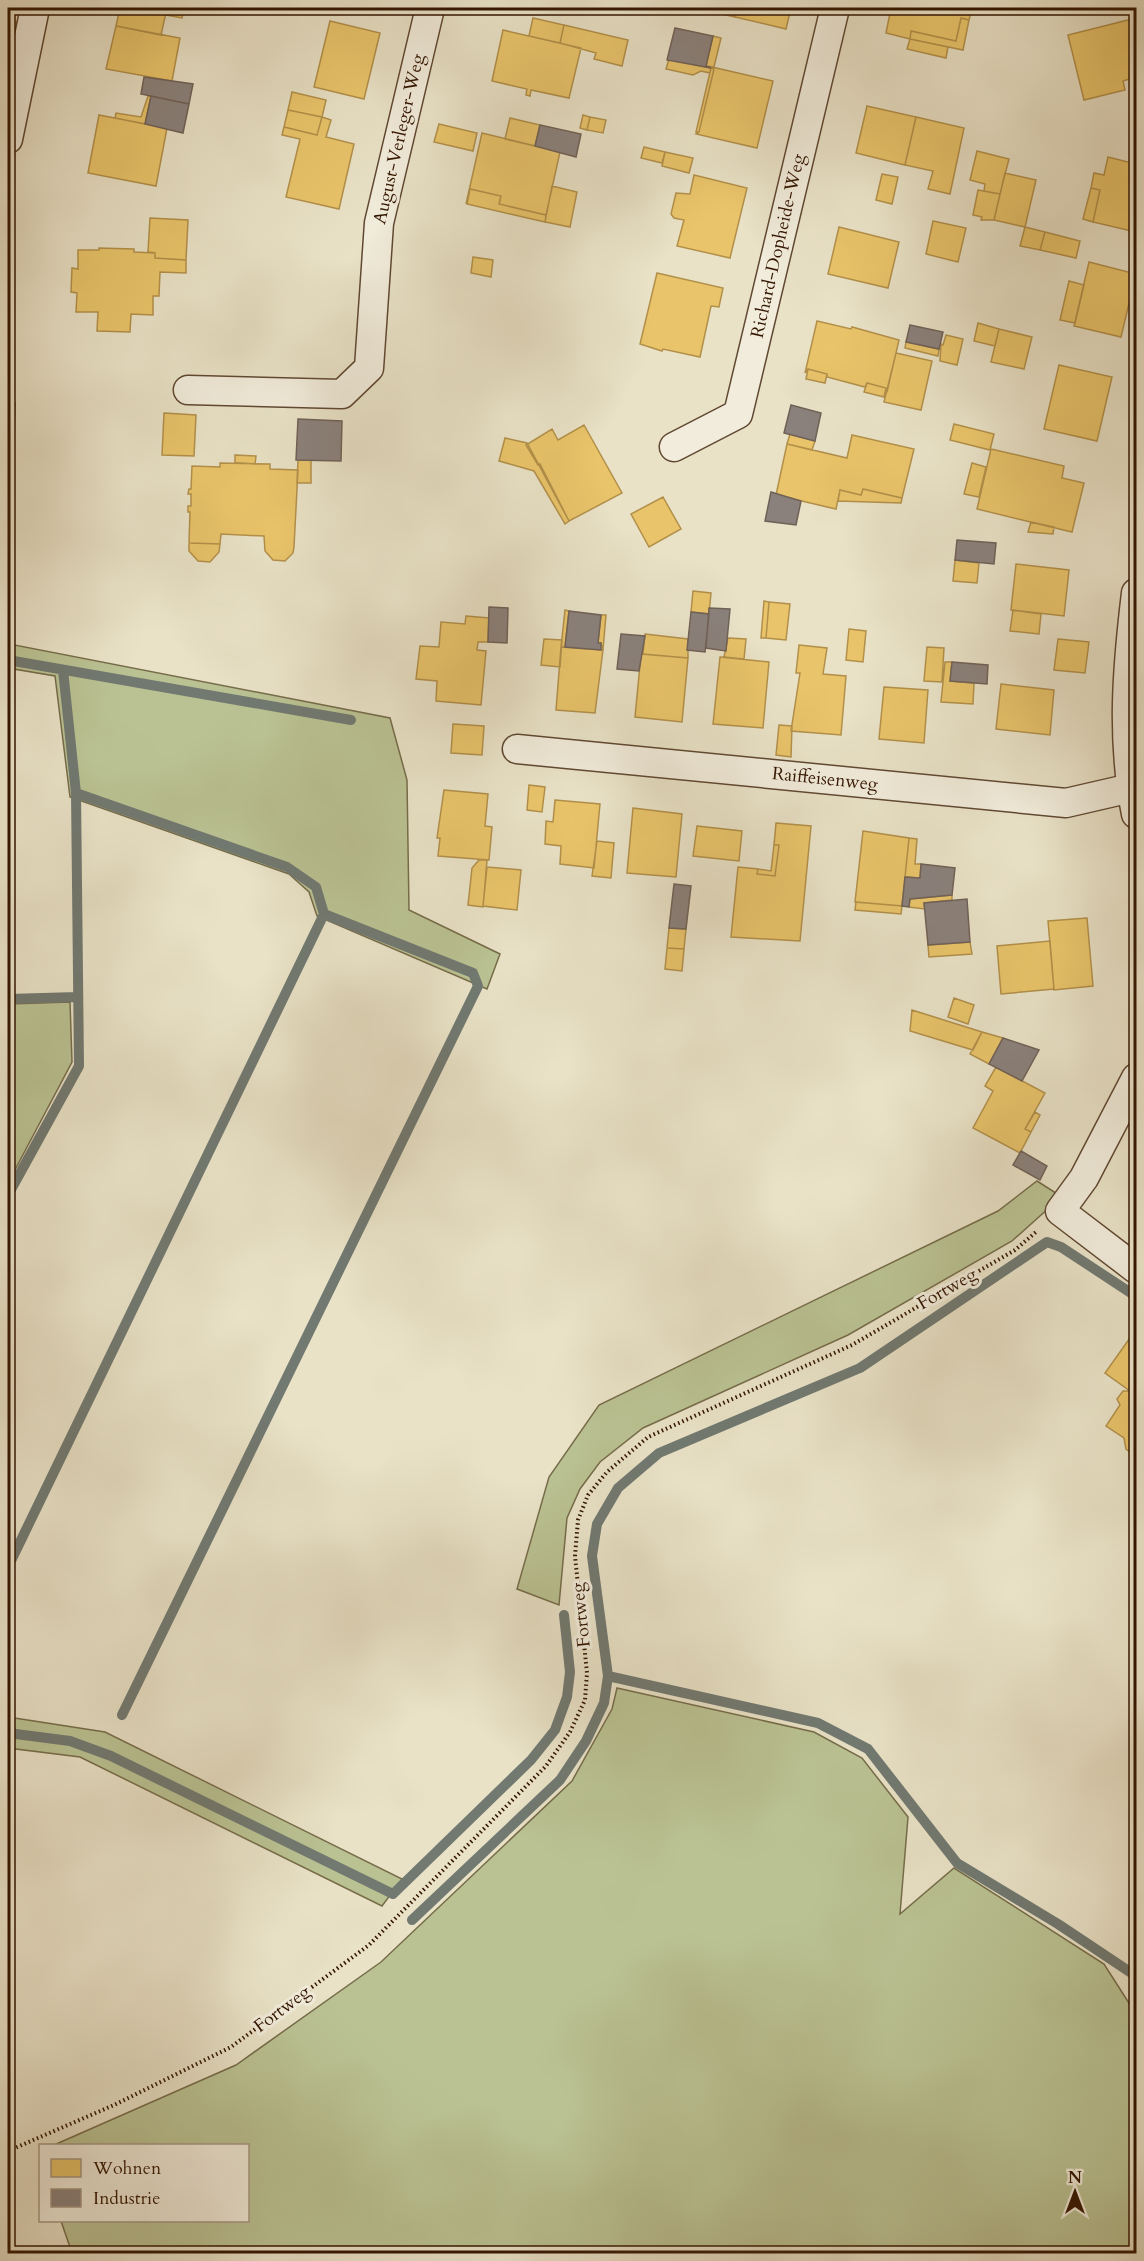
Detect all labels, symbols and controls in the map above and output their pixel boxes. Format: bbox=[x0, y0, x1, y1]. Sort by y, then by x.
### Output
street label: August-Verleger-Weg bbox=[367, 50, 431, 227]
street label: Richard-Dopheide-Weg bbox=[745, 150, 812, 341]
street label: Raiffeisenweg bbox=[771, 761, 880, 797]
street label: Fortweg bbox=[913, 1261, 982, 1316]
street label: Fortweg bbox=[565, 1581, 597, 1649]
street label: Fortweg bbox=[249, 1979, 316, 2039]
legend bbox=[39, 2144, 249, 2222]
text: Wohnen bbox=[92, 2156, 162, 2181]
north arrow bbox=[1045, 2162, 1105, 2222]
text: N bbox=[1068, 2167, 1082, 2189]
text: Industrie bbox=[93, 2186, 160, 2211]

